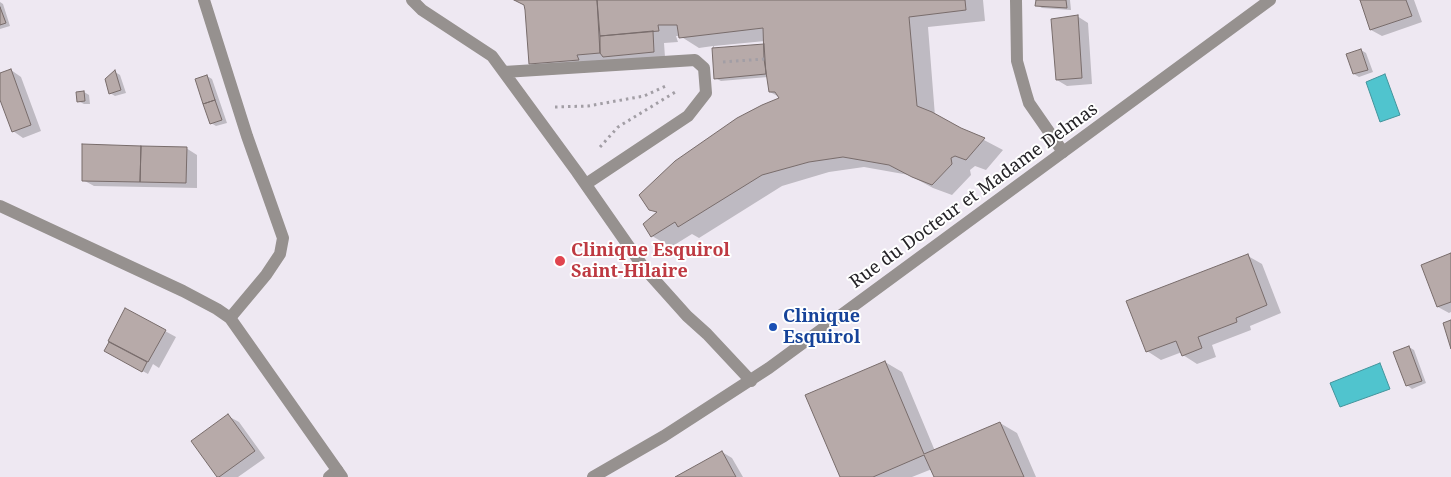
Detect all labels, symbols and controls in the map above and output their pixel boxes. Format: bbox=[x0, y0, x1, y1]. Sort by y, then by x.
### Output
street label: Rue du Docteur et Madame Delmas bbox=[846, 99, 1102, 293]
place label: Clinique Esquirol Saint-Hilaire bbox=[571, 240, 730, 282]
marker: Clinique Esquirol Saint-Hilaire bbox=[553, 254, 567, 268]
place label: Clinique Esquirol bbox=[783, 306, 860, 348]
marker: Clinique Esquirol bbox=[767, 321, 779, 333]

